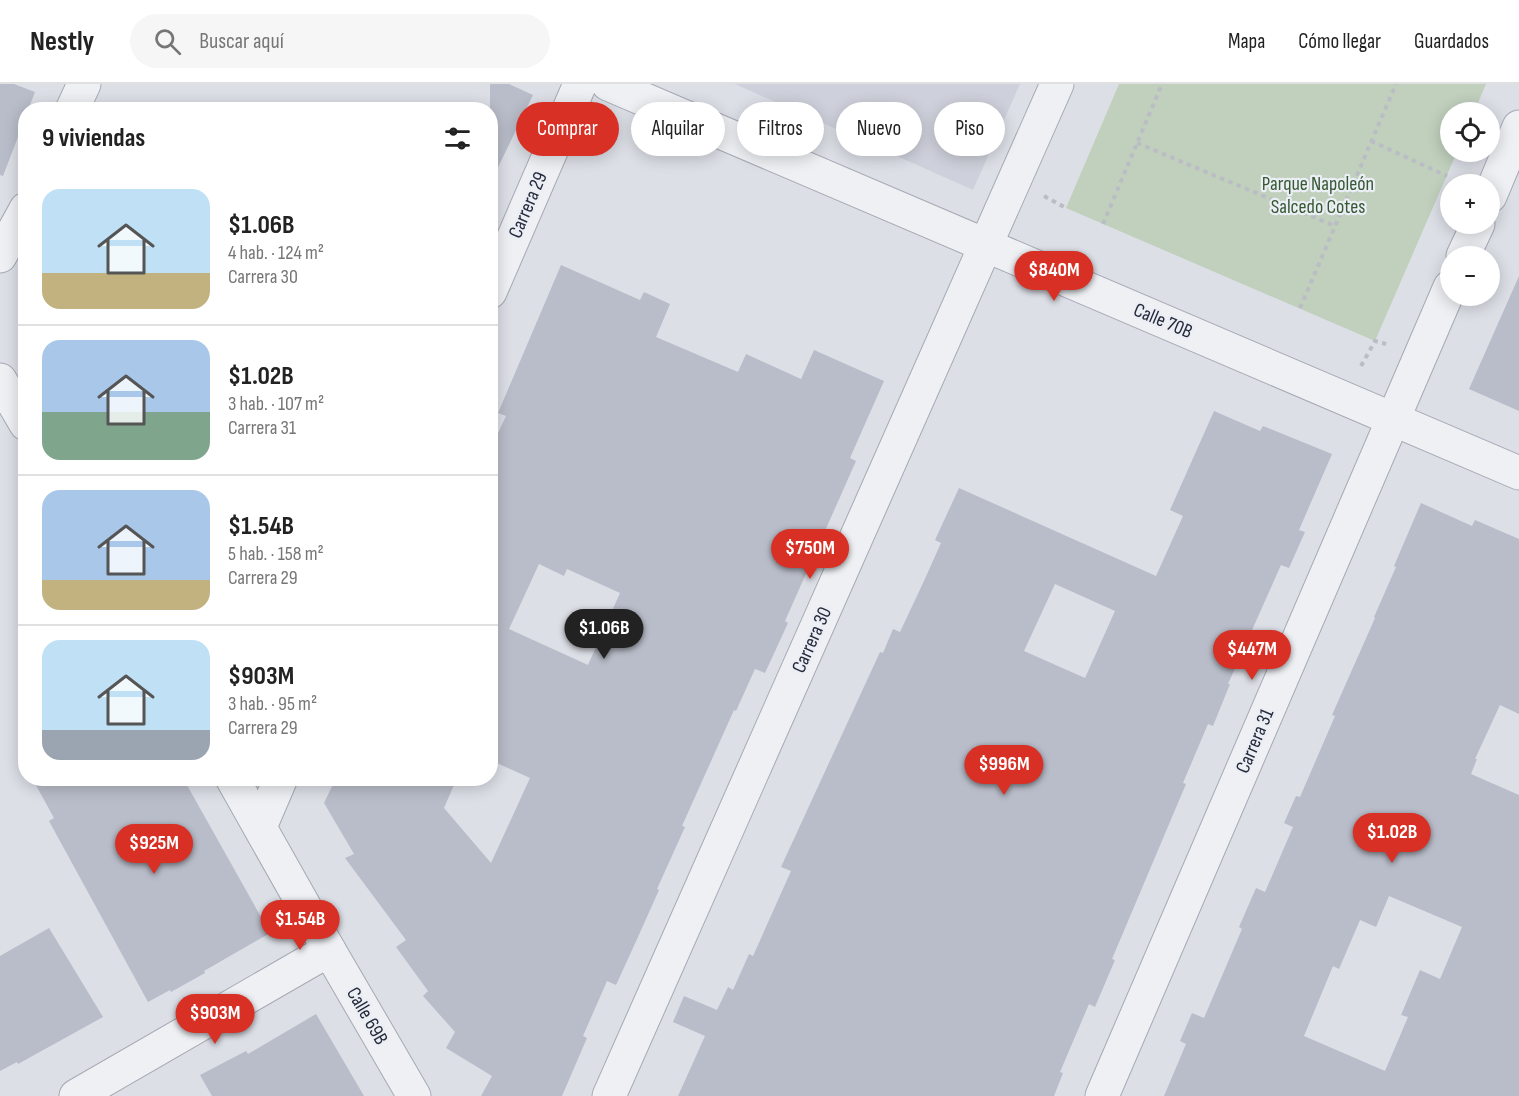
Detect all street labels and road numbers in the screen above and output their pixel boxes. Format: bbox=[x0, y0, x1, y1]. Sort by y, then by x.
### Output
street label: Carrera 29 bbox=[503, 168, 553, 242]
street label: Calle 70B bbox=[1130, 298, 1196, 344]
street label: Carrera 30 bbox=[787, 603, 837, 677]
street label: Carrera 31 bbox=[1231, 705, 1279, 777]
street label: Calle 69B bbox=[341, 983, 393, 1049]

